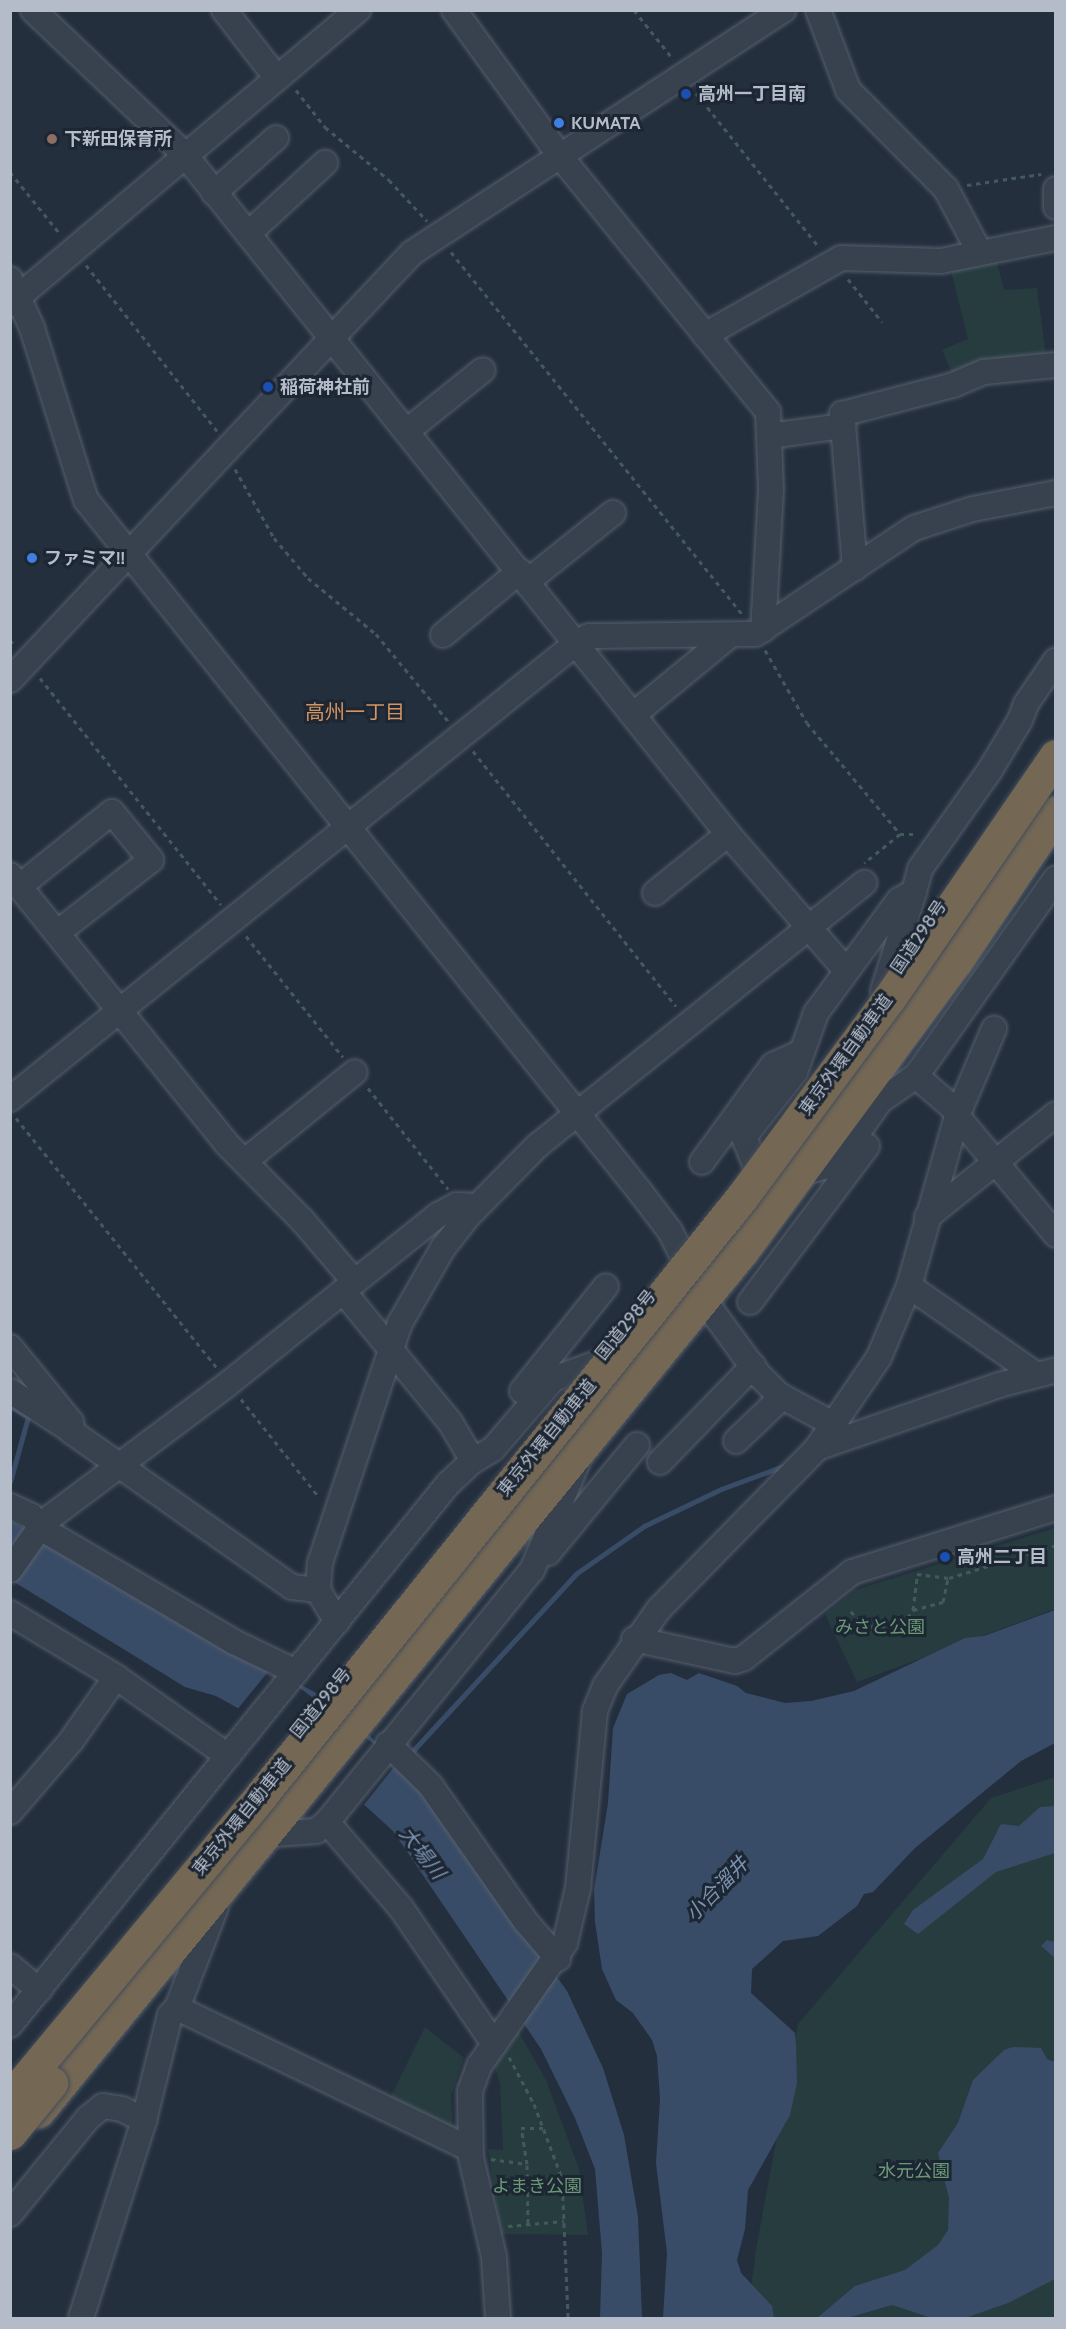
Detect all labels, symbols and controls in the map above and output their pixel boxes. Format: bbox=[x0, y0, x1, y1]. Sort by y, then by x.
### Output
place label: 高州一丁目南 bbox=[698, 83, 806, 105]
marker: 高州一丁目南 bbox=[679, 87, 693, 101]
place label: KUMATA bbox=[571, 112, 641, 134]
marker: KUMATA bbox=[552, 116, 566, 130]
place label: 下新田保育所 bbox=[64, 128, 172, 150]
marker: 下新田保育所 bbox=[45, 132, 59, 146]
place label: 稲荷神社前 bbox=[280, 376, 370, 398]
marker: 稲荷神社前 bbox=[261, 380, 275, 394]
place label: ファミマ!! bbox=[44, 547, 125, 569]
marker: ファミマ!! bbox=[25, 551, 39, 565]
district label: 高州一丁目 bbox=[305, 700, 405, 724]
street label: 国道298号 bbox=[886, 896, 952, 978]
street label: 東京外環自動車道 bbox=[795, 990, 897, 1120]
street label: 国道298号 bbox=[591, 1285, 661, 1365]
street label: 東京外環自動車道 bbox=[493, 1375, 601, 1501]
place label: 高州二丁目 bbox=[957, 1546, 1047, 1568]
marker: 高州二丁目 bbox=[938, 1550, 952, 1564]
park label: みさと公園 bbox=[835, 1616, 925, 1638]
street label: 国道298号 bbox=[286, 1663, 356, 1743]
street label: 東京外環自動車道 bbox=[188, 1754, 296, 1880]
water label: 大場川 bbox=[394, 1822, 450, 1884]
water label: 小合溜井 bbox=[681, 1852, 753, 1926]
park label: 水元公園 bbox=[878, 2160, 950, 2182]
park label: よまき公園 bbox=[492, 2175, 582, 2197]

